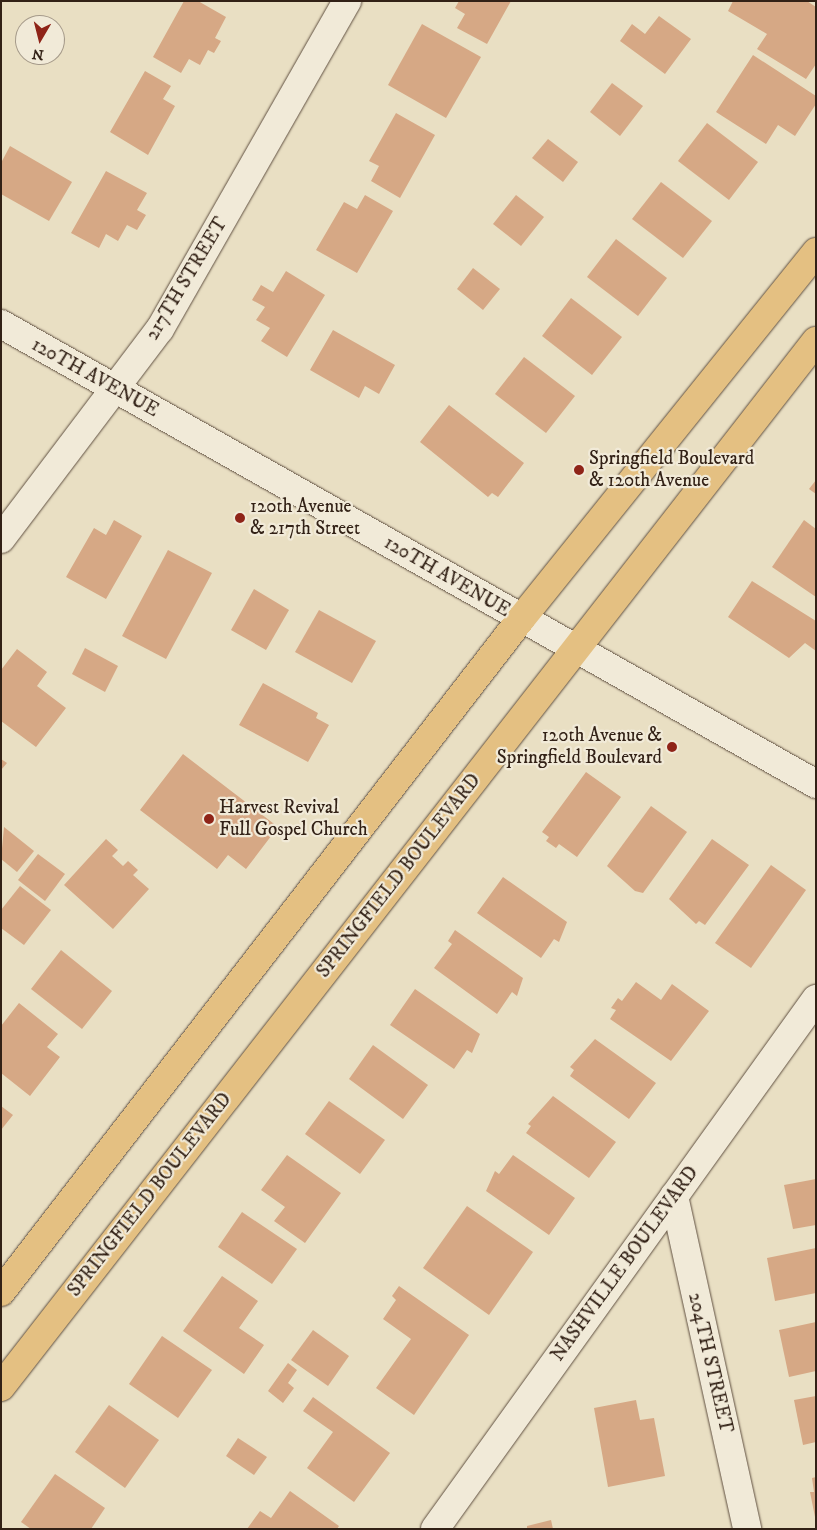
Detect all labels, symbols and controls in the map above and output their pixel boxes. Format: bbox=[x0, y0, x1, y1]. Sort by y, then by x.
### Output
north arrow bbox=[15, 15, 65, 65]
text: N bbox=[31, 44, 45, 64]
street label: 217TH STREET bbox=[141, 214, 233, 344]
street label: 120TH AVENUE bbox=[27, 334, 163, 422]
place label: Springfield Boulevard & 120th Avenue bbox=[589, 448, 754, 492]
marker: Springfield Boulevard & 120th Avenue bbox=[573, 464, 585, 476]
place label: 120th Avenue & 217th Street bbox=[250, 496, 360, 540]
marker: 120th Avenue & 217th Street bbox=[234, 512, 246, 524]
street label: 120TH AVENUE bbox=[380, 532, 514, 622]
place label: 120th Avenue & Springfield Boulevard bbox=[497, 725, 662, 769]
marker: 120th Avenue & Springfield Boulevard bbox=[666, 741, 678, 753]
street label: SPRINGFIELD BOULEVARD bbox=[312, 770, 486, 982]
place label: Harvest Revival Full Gospel Church bbox=[219, 797, 368, 841]
marker: Harvest Revival Full Gospel Church bbox=[203, 813, 215, 825]
street label: SPRINGFIELD BOULEVARD bbox=[63, 1089, 237, 1301]
street label: NASHVILLE BOULEVARD bbox=[547, 1162, 703, 1366]
street label: 204TH STREET bbox=[683, 1291, 737, 1435]

